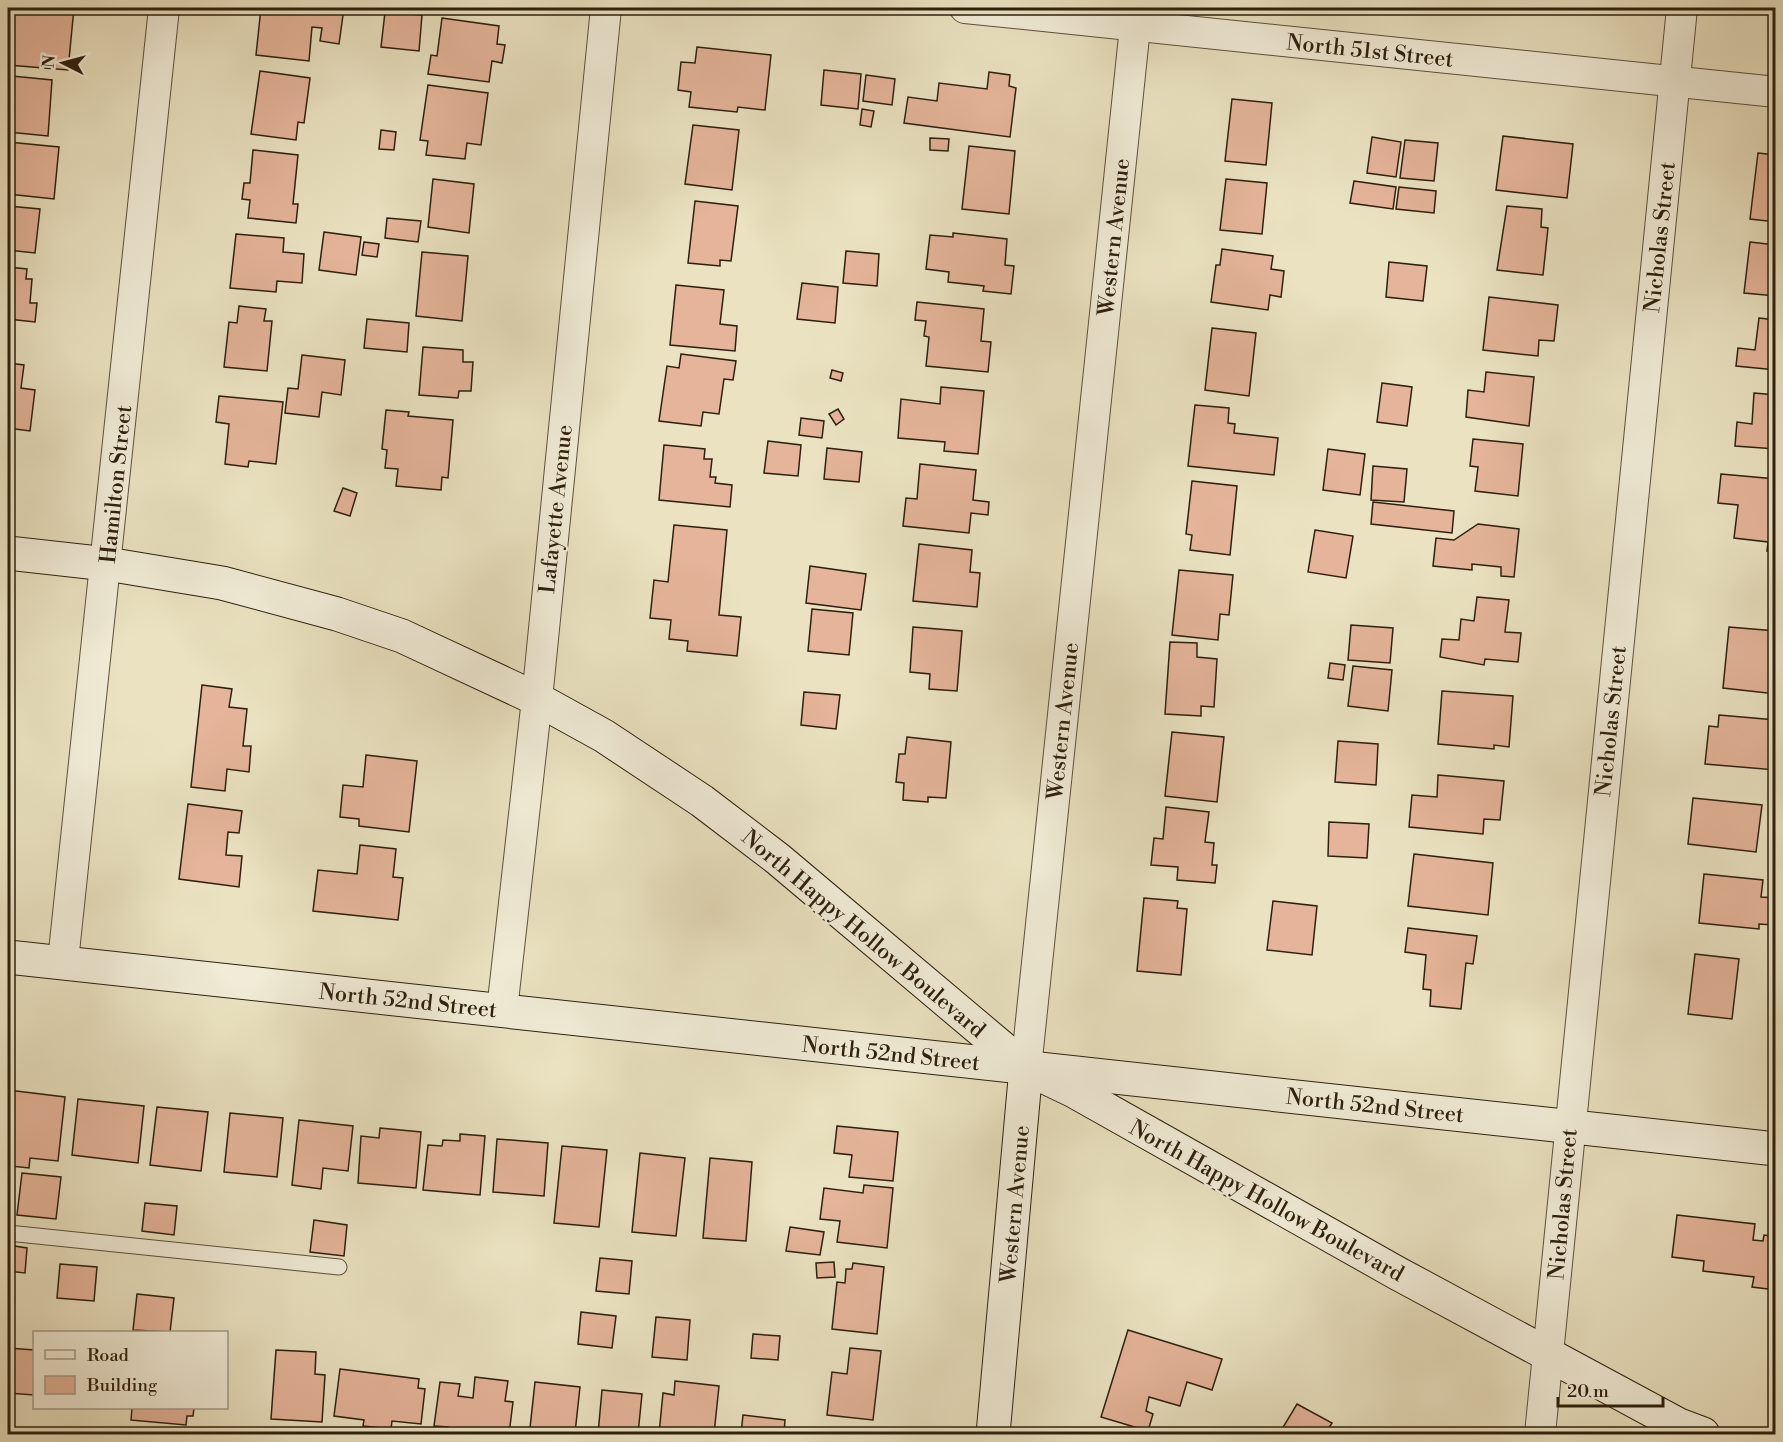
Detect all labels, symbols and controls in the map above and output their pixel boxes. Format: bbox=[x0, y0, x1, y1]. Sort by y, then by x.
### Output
street label: North 51st Street bbox=[1285, 29, 1455, 74]
north arrow bbox=[33, 33, 93, 93]
text: N bbox=[38, 54, 60, 69]
street label: Western Avenue bbox=[1093, 157, 1136, 318]
street label: Nicholas Street bbox=[1639, 160, 1682, 314]
street label: Hamilton Street bbox=[95, 403, 138, 565]
street label: Lafayette Avenue bbox=[534, 423, 579, 595]
street label: Western Avenue bbox=[1042, 641, 1085, 802]
street label: Nicholas Street bbox=[1590, 644, 1633, 798]
street label: North Happy Hollow Boulevard bbox=[736, 824, 991, 1044]
street label: North 52nd Street bbox=[318, 979, 498, 1024]
street label: North 52nd Street bbox=[801, 1032, 981, 1077]
street label: North 52nd Street bbox=[1285, 1084, 1465, 1129]
street label: North Happy Hollow Boulevard bbox=[1124, 1114, 1409, 1288]
street label: Western Avenue bbox=[995, 1124, 1036, 1285]
street label: Nicholas Street bbox=[1543, 1127, 1584, 1281]
legend bbox=[33, 1331, 228, 1409]
text: Road bbox=[87, 1344, 130, 1367]
scale bar bbox=[1558, 1370, 1663, 1408]
text: Building bbox=[86, 1374, 158, 1397]
text: 20 m bbox=[1567, 1380, 1609, 1403]

